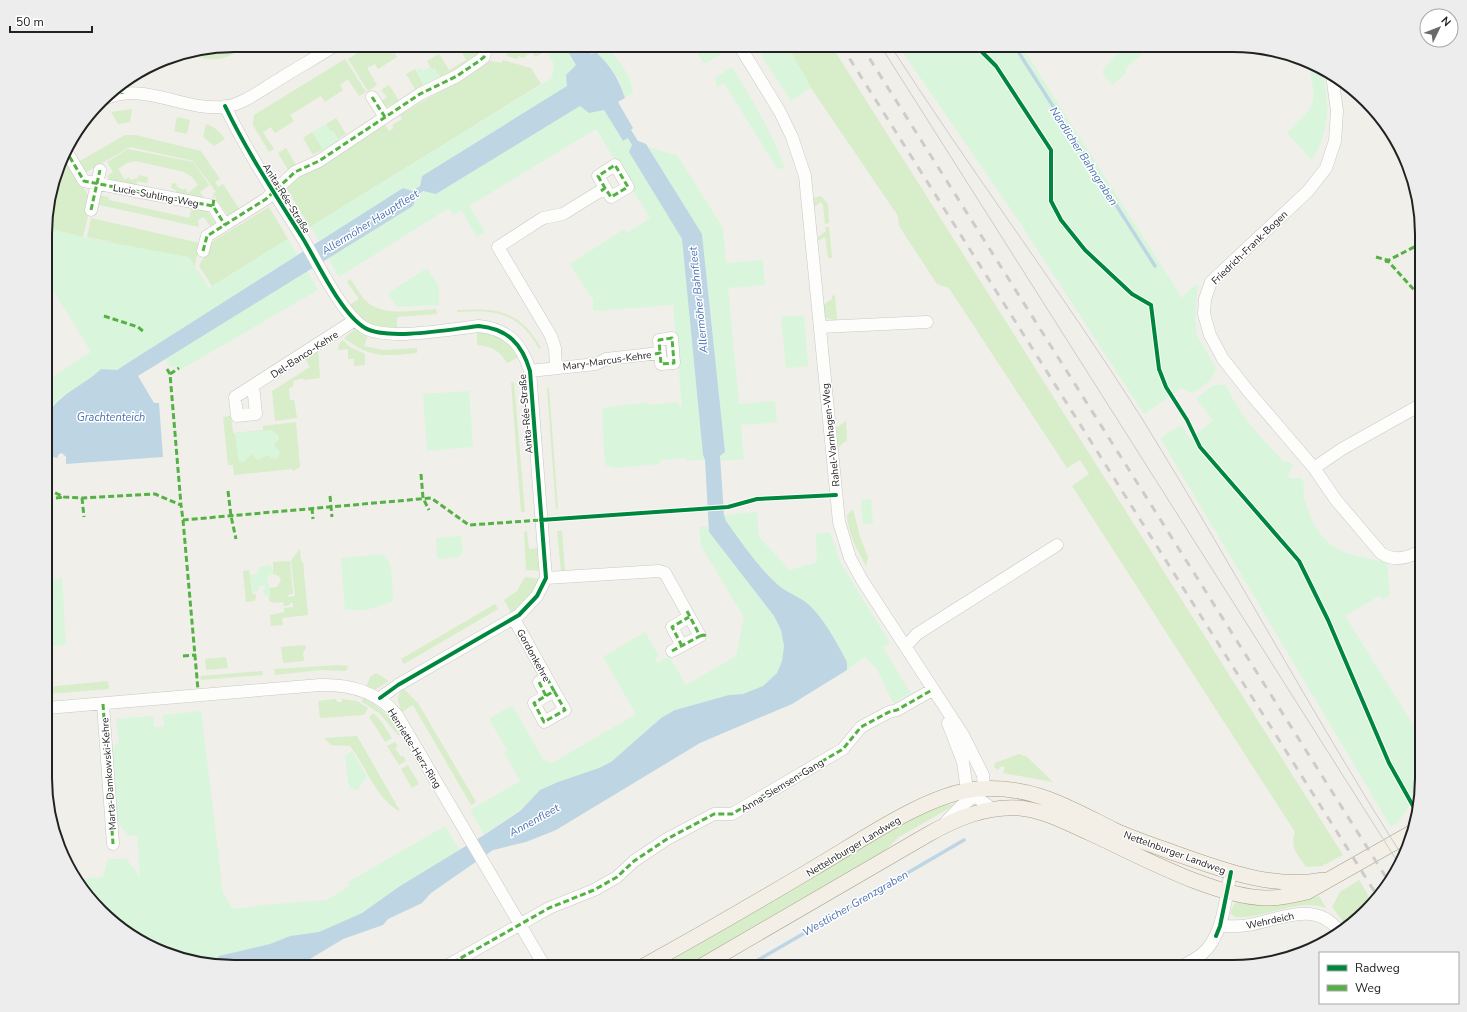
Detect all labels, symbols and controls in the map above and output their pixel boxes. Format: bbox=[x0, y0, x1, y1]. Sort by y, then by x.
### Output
scale bar bbox=[10, 8, 92, 34]
north arrow bbox=[1419, 8, 1459, 48]
text: N bbox=[1438, 13, 1454, 30]
text: 50 m bbox=[16, 14, 44, 30]
water label: Nördlicher Bahngraben bbox=[1046, 104, 1121, 208]
street label: Anita-Rée-Straße bbox=[259, 161, 313, 236]
street label: Lucie-Suhling-Weg bbox=[112, 181, 200, 211]
water label: Allermöher Hauptfleet bbox=[318, 186, 423, 259]
street label: Friedrich-Frank-Bogen bbox=[1209, 208, 1291, 288]
water label: Allermöher Bahnfleet bbox=[685, 245, 712, 355]
street label: Del-Banco-Kehre bbox=[268, 328, 341, 382]
street label: Mary-Marcus-Kehre bbox=[562, 348, 652, 374]
street label: Anita-Rée-Straße bbox=[516, 374, 536, 454]
street label: Rahel-Varnhagen-Weg bbox=[819, 382, 843, 487]
water label: Grachtenteich bbox=[77, 410, 145, 425]
street label: Gordonkehre bbox=[513, 627, 553, 684]
street label: Henriette-Herz-Ring bbox=[384, 706, 445, 791]
street label: Marta-Damkowski-Kehre bbox=[98, 717, 120, 831]
street label: Anna-Siemsen-Gang bbox=[738, 755, 827, 816]
water label: Annenfleet bbox=[506, 800, 563, 841]
street label: Nettelnburger Landweg bbox=[804, 813, 903, 881]
street label: Nettelnburger Landweg bbox=[1122, 828, 1228, 878]
water label: Westlicher Grenzgraben bbox=[800, 867, 911, 940]
street label: Wehrdeich bbox=[1245, 909, 1295, 933]
legend bbox=[1319, 952, 1459, 1004]
text: Radweg bbox=[1355, 960, 1400, 976]
text: Weg bbox=[1355, 980, 1381, 996]

